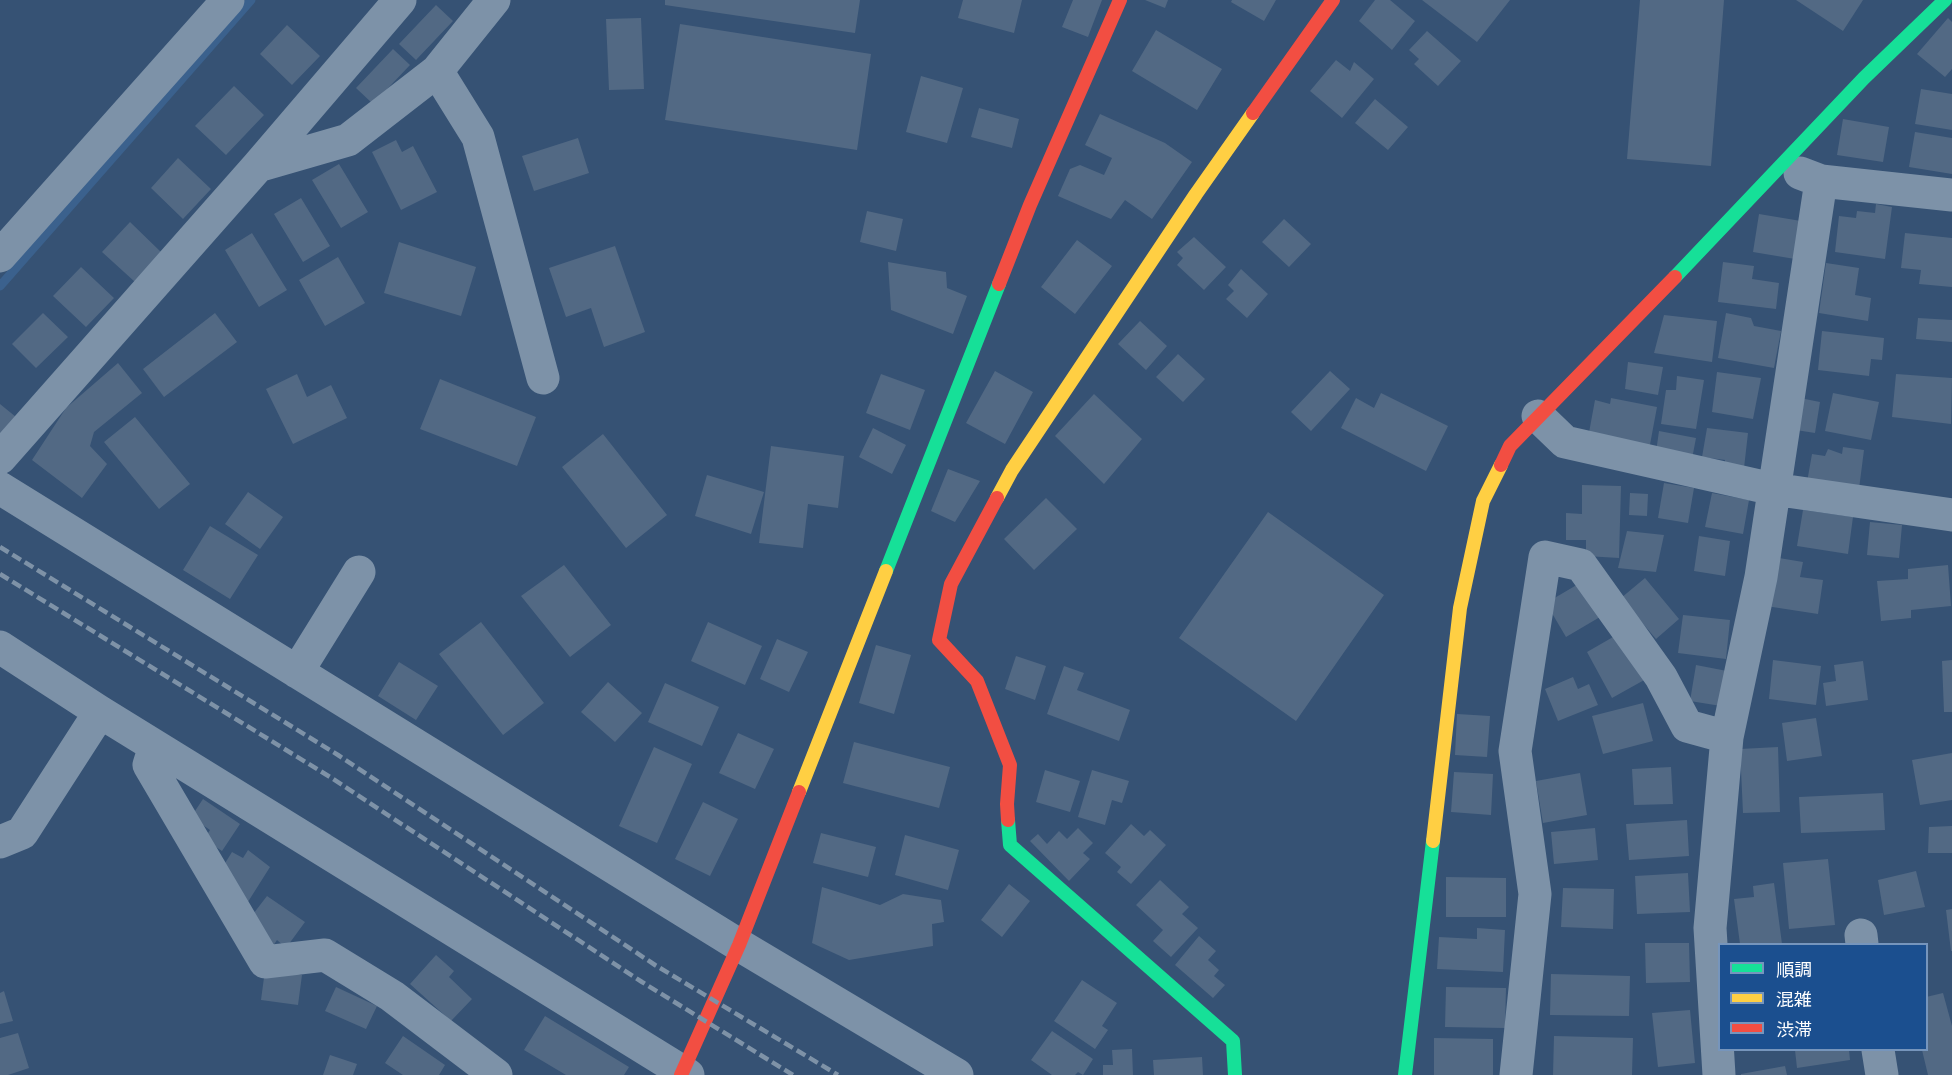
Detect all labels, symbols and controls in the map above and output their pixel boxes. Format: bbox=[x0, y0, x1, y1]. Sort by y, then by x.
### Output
legend bbox=[1718, 943, 1928, 1051]
text: 順調 bbox=[1776, 958, 1812, 982]
text: 混雑 bbox=[1776, 988, 1812, 1012]
text: 渋滞 bbox=[1776, 1018, 1812, 1042]

